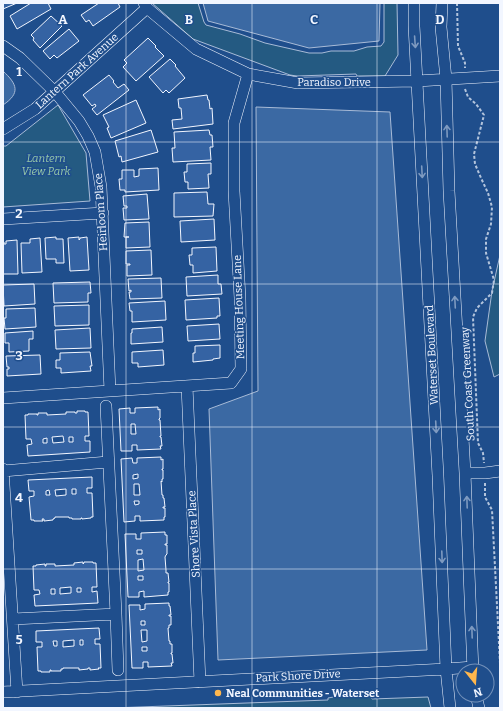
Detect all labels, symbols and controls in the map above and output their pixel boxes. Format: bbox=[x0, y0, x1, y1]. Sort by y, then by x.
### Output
text: A bbox=[58, 12, 68, 27]
text: B bbox=[185, 12, 193, 27]
text: C bbox=[310, 12, 318, 27]
text: D bbox=[435, 12, 445, 27]
street label: Lantern Park Avenue bbox=[33, 30, 121, 112]
one-way arrow bbox=[411, 35, 418, 48]
text: 1 bbox=[16, 64, 22, 79]
street label: Paradiso Drive bbox=[297, 76, 371, 89]
one-way arrow bbox=[443, 125, 451, 138]
park label: Lantern View Park bbox=[21, 152, 72, 178]
one-way arrow bbox=[419, 165, 426, 178]
street label: Heirloom Place bbox=[92, 173, 110, 251]
text: 2 bbox=[15, 206, 23, 221]
street label: Meeting House Lane bbox=[231, 255, 247, 359]
one-way arrow bbox=[452, 296, 459, 309]
street label: Waterset Boulevard bbox=[423, 304, 441, 405]
street label: South Coast Greenway bbox=[459, 326, 477, 442]
text: 3 bbox=[15, 348, 23, 363]
one-way arrow bbox=[432, 420, 439, 433]
text: 4 bbox=[15, 490, 23, 505]
street label: Shore Vista Place bbox=[185, 490, 203, 578]
one-way arrow bbox=[463, 496, 470, 509]
one-way arrow bbox=[438, 550, 445, 563]
one-way arrow bbox=[468, 626, 475, 639]
text: 5 bbox=[15, 632, 23, 647]
north arrow bbox=[455, 663, 495, 703]
street label: Park Shore Drive bbox=[255, 667, 341, 685]
text: N bbox=[471, 685, 484, 700]
place label: Neal Communities - Waterset bbox=[226, 687, 380, 700]
marker: Neal Communities - Waterset bbox=[213, 688, 223, 698]

